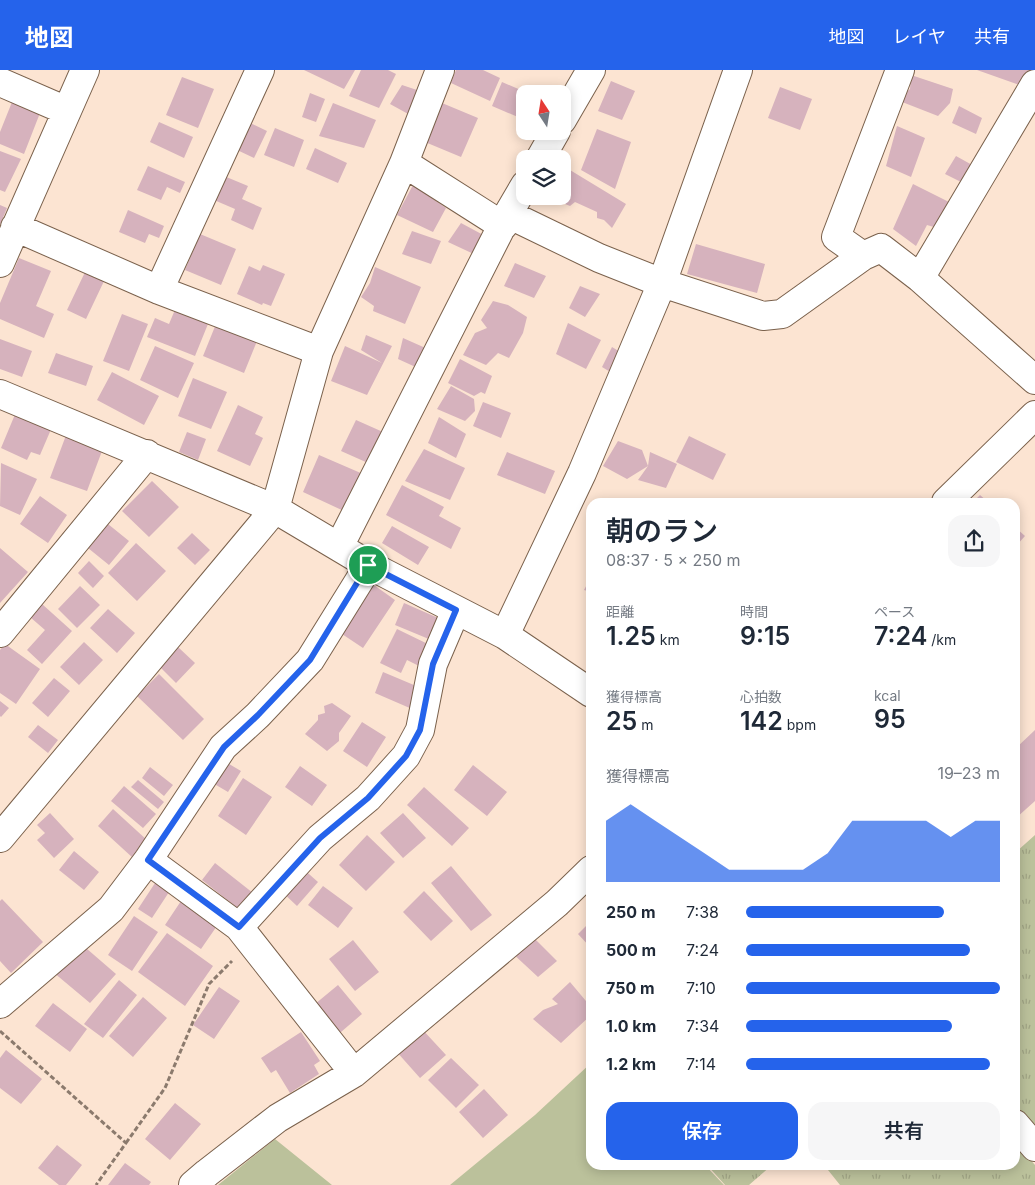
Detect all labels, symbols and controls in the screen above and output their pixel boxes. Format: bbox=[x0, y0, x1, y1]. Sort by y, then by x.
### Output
text: 地図 bbox=[25, 23, 73, 52]
text: 地図 bbox=[829, 26, 865, 47]
text: レイヤ bbox=[893, 26, 946, 47]
text: 共有 bbox=[974, 26, 1010, 47]
north arrow bbox=[516, 85, 571, 140]
map controls bbox=[516, 85, 571, 205]
button: layers bbox=[516, 150, 571, 205]
text: 朝のラン bbox=[606, 514, 718, 548]
button: share bbox=[948, 515, 1000, 567]
pin bbox=[347, 544, 389, 586]
text: 08:37 · 5 × 250 m bbox=[606, 550, 741, 570]
icon: arrive bbox=[354, 551, 382, 579]
text: 距離 bbox=[606, 603, 634, 620]
text: 時間 bbox=[740, 603, 768, 620]
text: ペース bbox=[874, 603, 915, 620]
text: 1.25 bbox=[606, 621, 656, 651]
text: 9:15 bbox=[740, 621, 790, 651]
text: 7:24 bbox=[874, 621, 927, 651]
text: km bbox=[656, 631, 680, 648]
text: /km bbox=[927, 631, 956, 648]
text: kcal bbox=[874, 687, 901, 704]
text: 獲得標高 bbox=[606, 688, 662, 705]
text: 心拍数 bbox=[740, 688, 782, 705]
text: 95 bbox=[874, 704, 906, 734]
text: 25 bbox=[606, 706, 637, 736]
text: 142 bbox=[740, 706, 783, 736]
text: m bbox=[637, 716, 654, 733]
text: bpm bbox=[783, 716, 816, 733]
text: 19–23 m bbox=[937, 763, 1000, 783]
text: 獲得標高 bbox=[606, 766, 670, 786]
text: 250 m bbox=[606, 902, 655, 922]
text: 7:38 bbox=[686, 902, 719, 922]
text: 500 m bbox=[606, 940, 656, 960]
text: 7:24 bbox=[686, 940, 719, 960]
text: 750 m bbox=[606, 978, 655, 998]
text: 7:10 bbox=[686, 978, 716, 998]
text: 1.0 km bbox=[606, 1016, 656, 1036]
text: 7:34 bbox=[686, 1016, 719, 1036]
text: 1.2 km bbox=[606, 1054, 656, 1074]
text: 7:14 bbox=[686, 1054, 716, 1074]
button: 保存 bbox=[606, 1102, 798, 1160]
button: 共有 bbox=[808, 1102, 1000, 1160]

